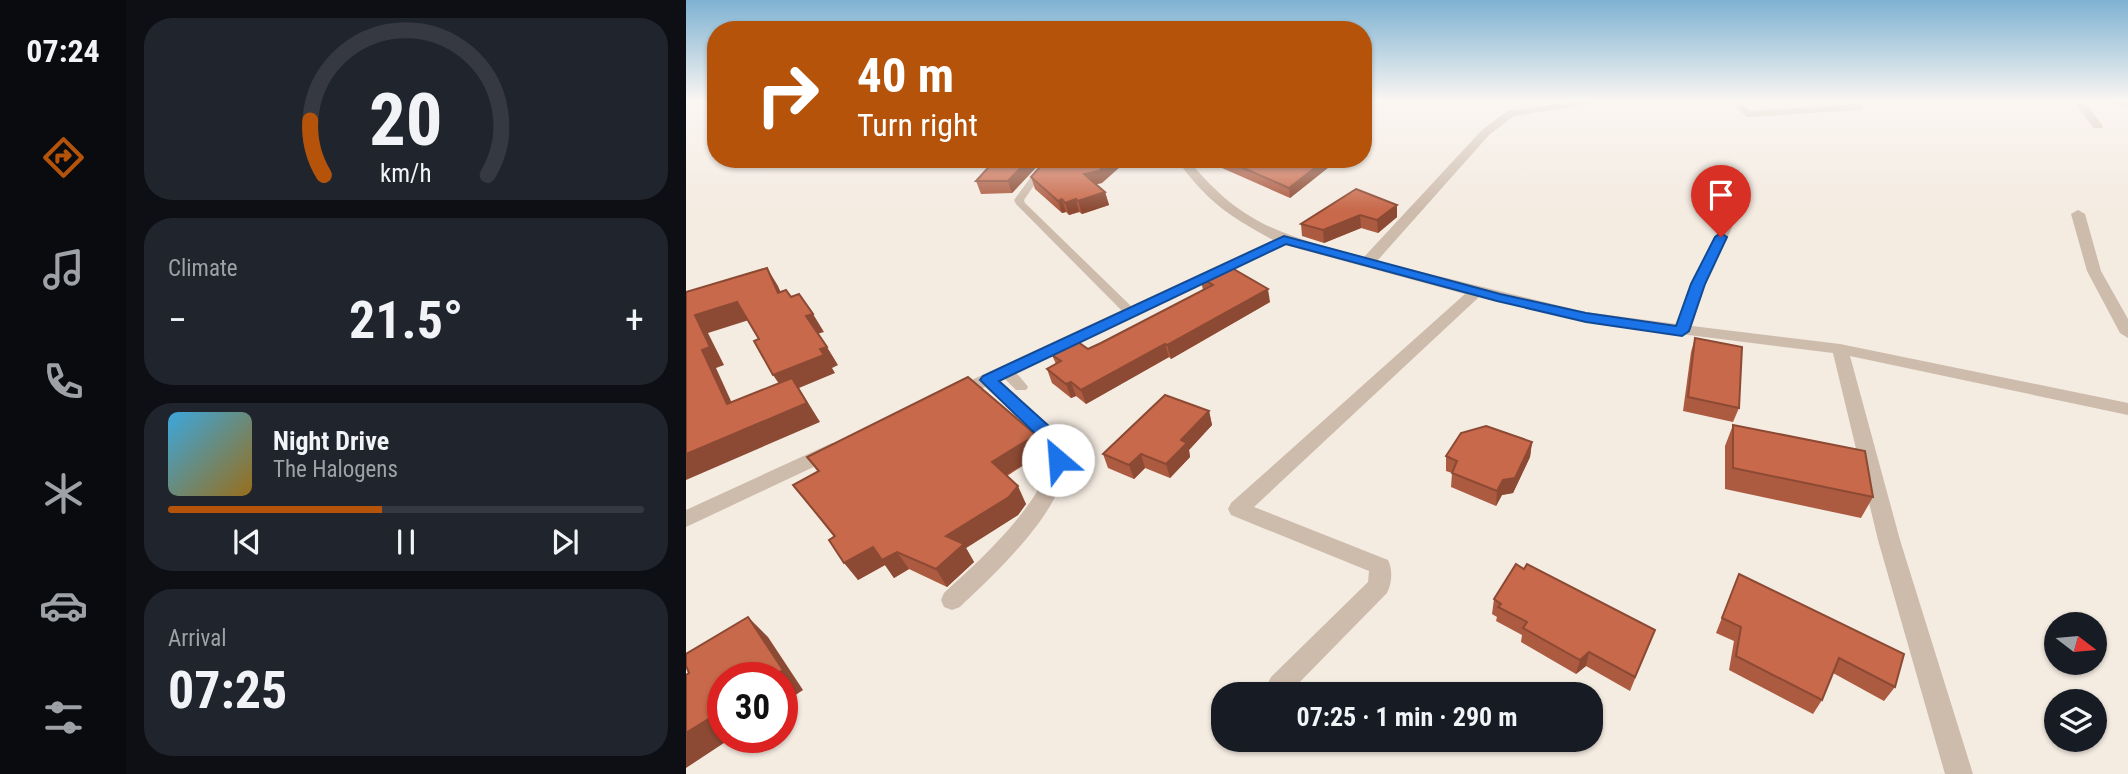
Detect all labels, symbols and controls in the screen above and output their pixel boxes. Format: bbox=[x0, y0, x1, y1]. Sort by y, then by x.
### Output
text: 07:24 bbox=[26, 32, 100, 70]
text: 40 m bbox=[857, 47, 954, 104]
icon: right bbox=[742, 49, 833, 140]
text: 20 bbox=[369, 77, 443, 163]
text: Turn right bbox=[857, 106, 978, 144]
icon: directions bbox=[39, 133, 88, 182]
text: km/h bbox=[380, 159, 432, 188]
pin bbox=[1691, 165, 1751, 237]
icon: arrive bbox=[1702, 176, 1740, 214]
icon: music bbox=[39, 245, 88, 294]
text: Climate bbox=[168, 255, 238, 282]
text: 21.5° bbox=[349, 290, 463, 351]
text: − bbox=[168, 298, 187, 342]
text: + bbox=[625, 298, 644, 342]
icon: phone bbox=[39, 357, 88, 406]
position arrow bbox=[1021, 423, 1095, 497]
text: Night Drive bbox=[273, 426, 389, 456]
text: The Halogens bbox=[273, 456, 398, 483]
icon: climate bbox=[39, 469, 88, 518]
icon: previous bbox=[228, 523, 266, 561]
icon: pause bbox=[387, 523, 425, 561]
icon: next bbox=[546, 523, 584, 561]
icon: car bbox=[39, 581, 88, 630]
north arrow bbox=[2044, 612, 2107, 676]
map controls bbox=[2044, 612, 2107, 752]
text: Arrival bbox=[168, 625, 227, 652]
text: 07:25 bbox=[168, 660, 287, 721]
speed limit sign: 30 bbox=[707, 662, 798, 753]
button: layers bbox=[2044, 689, 2107, 752]
icon: filters bbox=[39, 693, 88, 742]
text: 07:25 · 1 min · 290 m bbox=[1297, 702, 1517, 732]

